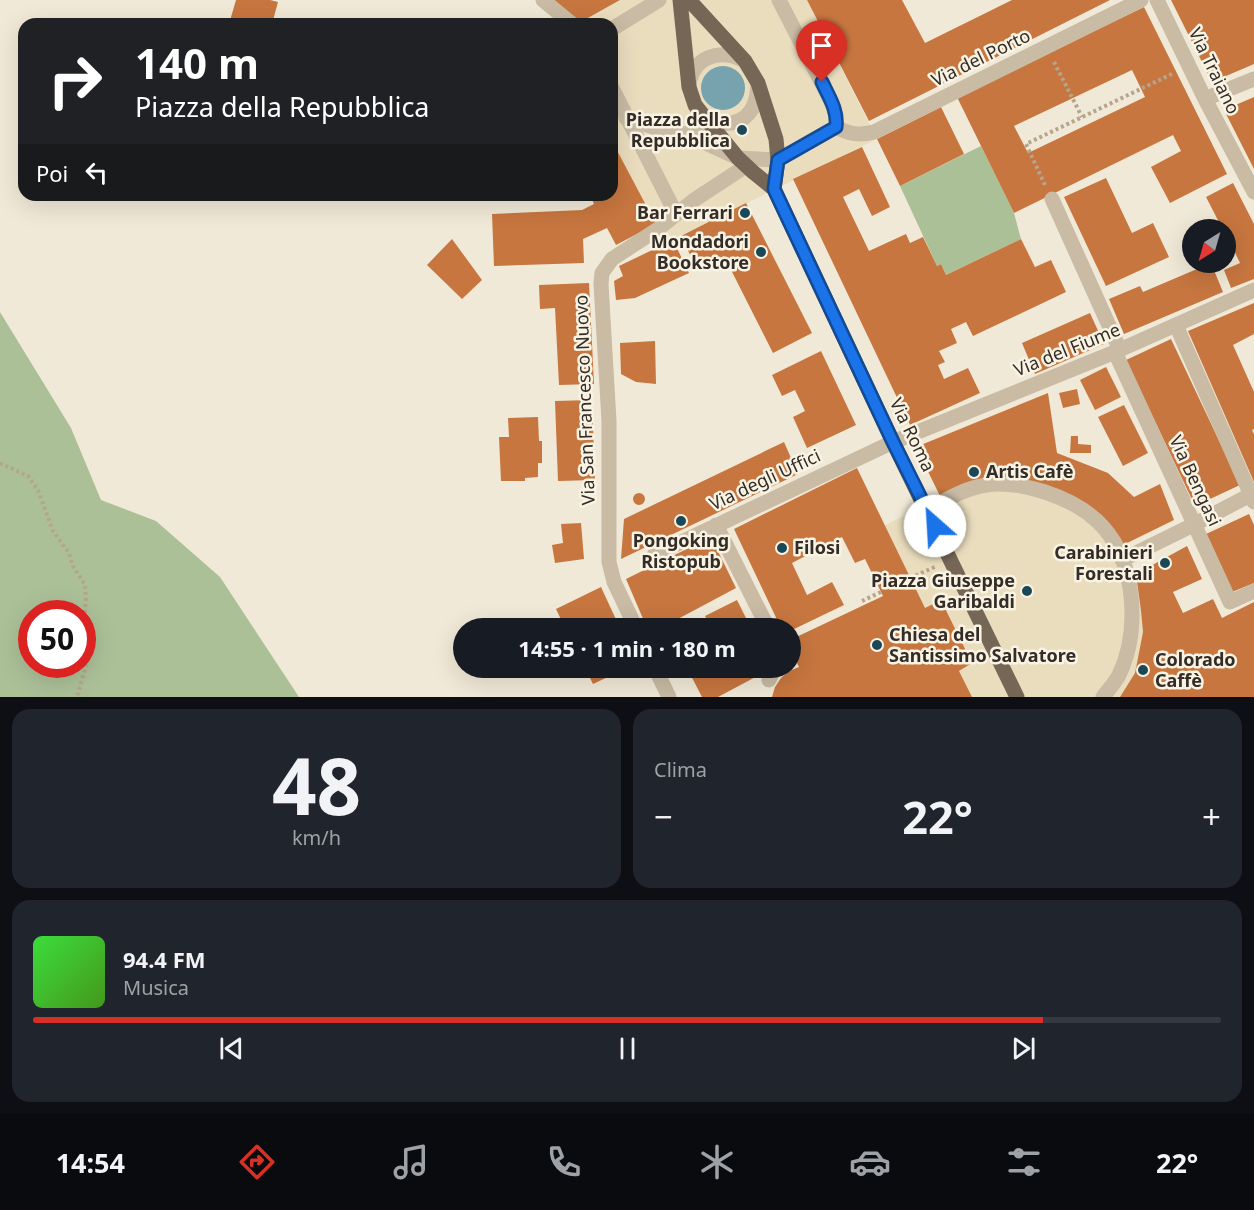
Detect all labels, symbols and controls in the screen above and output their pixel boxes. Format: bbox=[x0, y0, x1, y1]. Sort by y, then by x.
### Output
pin bbox=[796, 20, 847, 82]
street label: Via del Porto bbox=[927, 23, 1034, 91]
street label: Via Traiano bbox=[1184, 23, 1246, 118]
icon: arrive bbox=[805, 29, 838, 62]
text: 140 m bbox=[135, 34, 259, 91]
icon: right bbox=[36, 42, 114, 120]
text: Piazza della Repubblica bbox=[135, 88, 430, 125]
place label: Piazza della Repubblica bbox=[626, 107, 730, 152]
marker: Piazza della Repubblica bbox=[735, 123, 749, 137]
icon: left bbox=[80, 156, 113, 189]
text: Poi bbox=[36, 158, 68, 188]
place label: Bar Ferrari bbox=[637, 200, 733, 224]
marker: Bar Ferrari bbox=[738, 206, 752, 220]
north arrow bbox=[1182, 219, 1236, 273]
map controls bbox=[1182, 219, 1236, 273]
place label: Mondadori Bookstore bbox=[651, 229, 749, 274]
marker: Mondadori Bookstore bbox=[754, 245, 768, 259]
street label: Via San Francesco Nuovo bbox=[568, 294, 600, 506]
street label: Via del Fiume bbox=[1010, 317, 1123, 381]
street label: Via Roma bbox=[885, 394, 941, 475]
street label: Via Bengasi bbox=[1164, 431, 1227, 530]
street label: Via degli Uffici bbox=[705, 443, 824, 515]
place label: Artis Cafè bbox=[986, 459, 1073, 483]
marker: Artis Cafè bbox=[967, 465, 981, 479]
position arrow bbox=[903, 494, 967, 558]
marker: Pongoking Ristopub bbox=[674, 514, 688, 528]
place label: Pongoking Ristopub bbox=[633, 528, 729, 573]
place label: Filosi bbox=[794, 535, 840, 559]
place label: Carabinieri Forestali bbox=[1054, 540, 1153, 585]
marker: Filosi bbox=[775, 541, 789, 555]
marker: Carabinieri Forestali bbox=[1158, 556, 1172, 570]
place label: Piazza Giuseppe Garibaldi bbox=[871, 568, 1015, 613]
marker: Piazza Giuseppe Garibaldi bbox=[1020, 584, 1034, 598]
speed limit sign: 50 bbox=[18, 600, 96, 678]
place label: Chiesa del Santissimo Salvatore bbox=[889, 622, 1076, 667]
text: 14:55 · 1 min · 180 m bbox=[518, 633, 736, 663]
marker: Chiesa del Santissimo Salvatore bbox=[870, 638, 884, 652]
place label: Colorado Caffè bbox=[1155, 647, 1236, 692]
marker: Colorado Caffè bbox=[1136, 663, 1150, 677]
text: 48 bbox=[272, 732, 361, 838]
text: Clima bbox=[654, 756, 707, 783]
text: 22° bbox=[902, 786, 973, 847]
text: − bbox=[654, 794, 673, 839]
text: + bbox=[1202, 794, 1221, 839]
text: km/h bbox=[292, 824, 341, 851]
text: 94.4 FM bbox=[123, 944, 205, 974]
text: Musica bbox=[123, 974, 189, 1001]
icon: previous bbox=[215, 1032, 248, 1065]
icon: pause bbox=[611, 1032, 644, 1065]
icon: next bbox=[1007, 1032, 1040, 1065]
icon: directions bbox=[236, 1141, 278, 1183]
icon: music bbox=[390, 1141, 432, 1183]
icon: phone bbox=[543, 1141, 585, 1183]
icon: climate bbox=[696, 1141, 738, 1183]
icon: car bbox=[849, 1141, 891, 1183]
icon: filters bbox=[1003, 1141, 1045, 1183]
text: 14:54 bbox=[56, 1144, 125, 1181]
text: 22° bbox=[1156, 1144, 1198, 1181]

